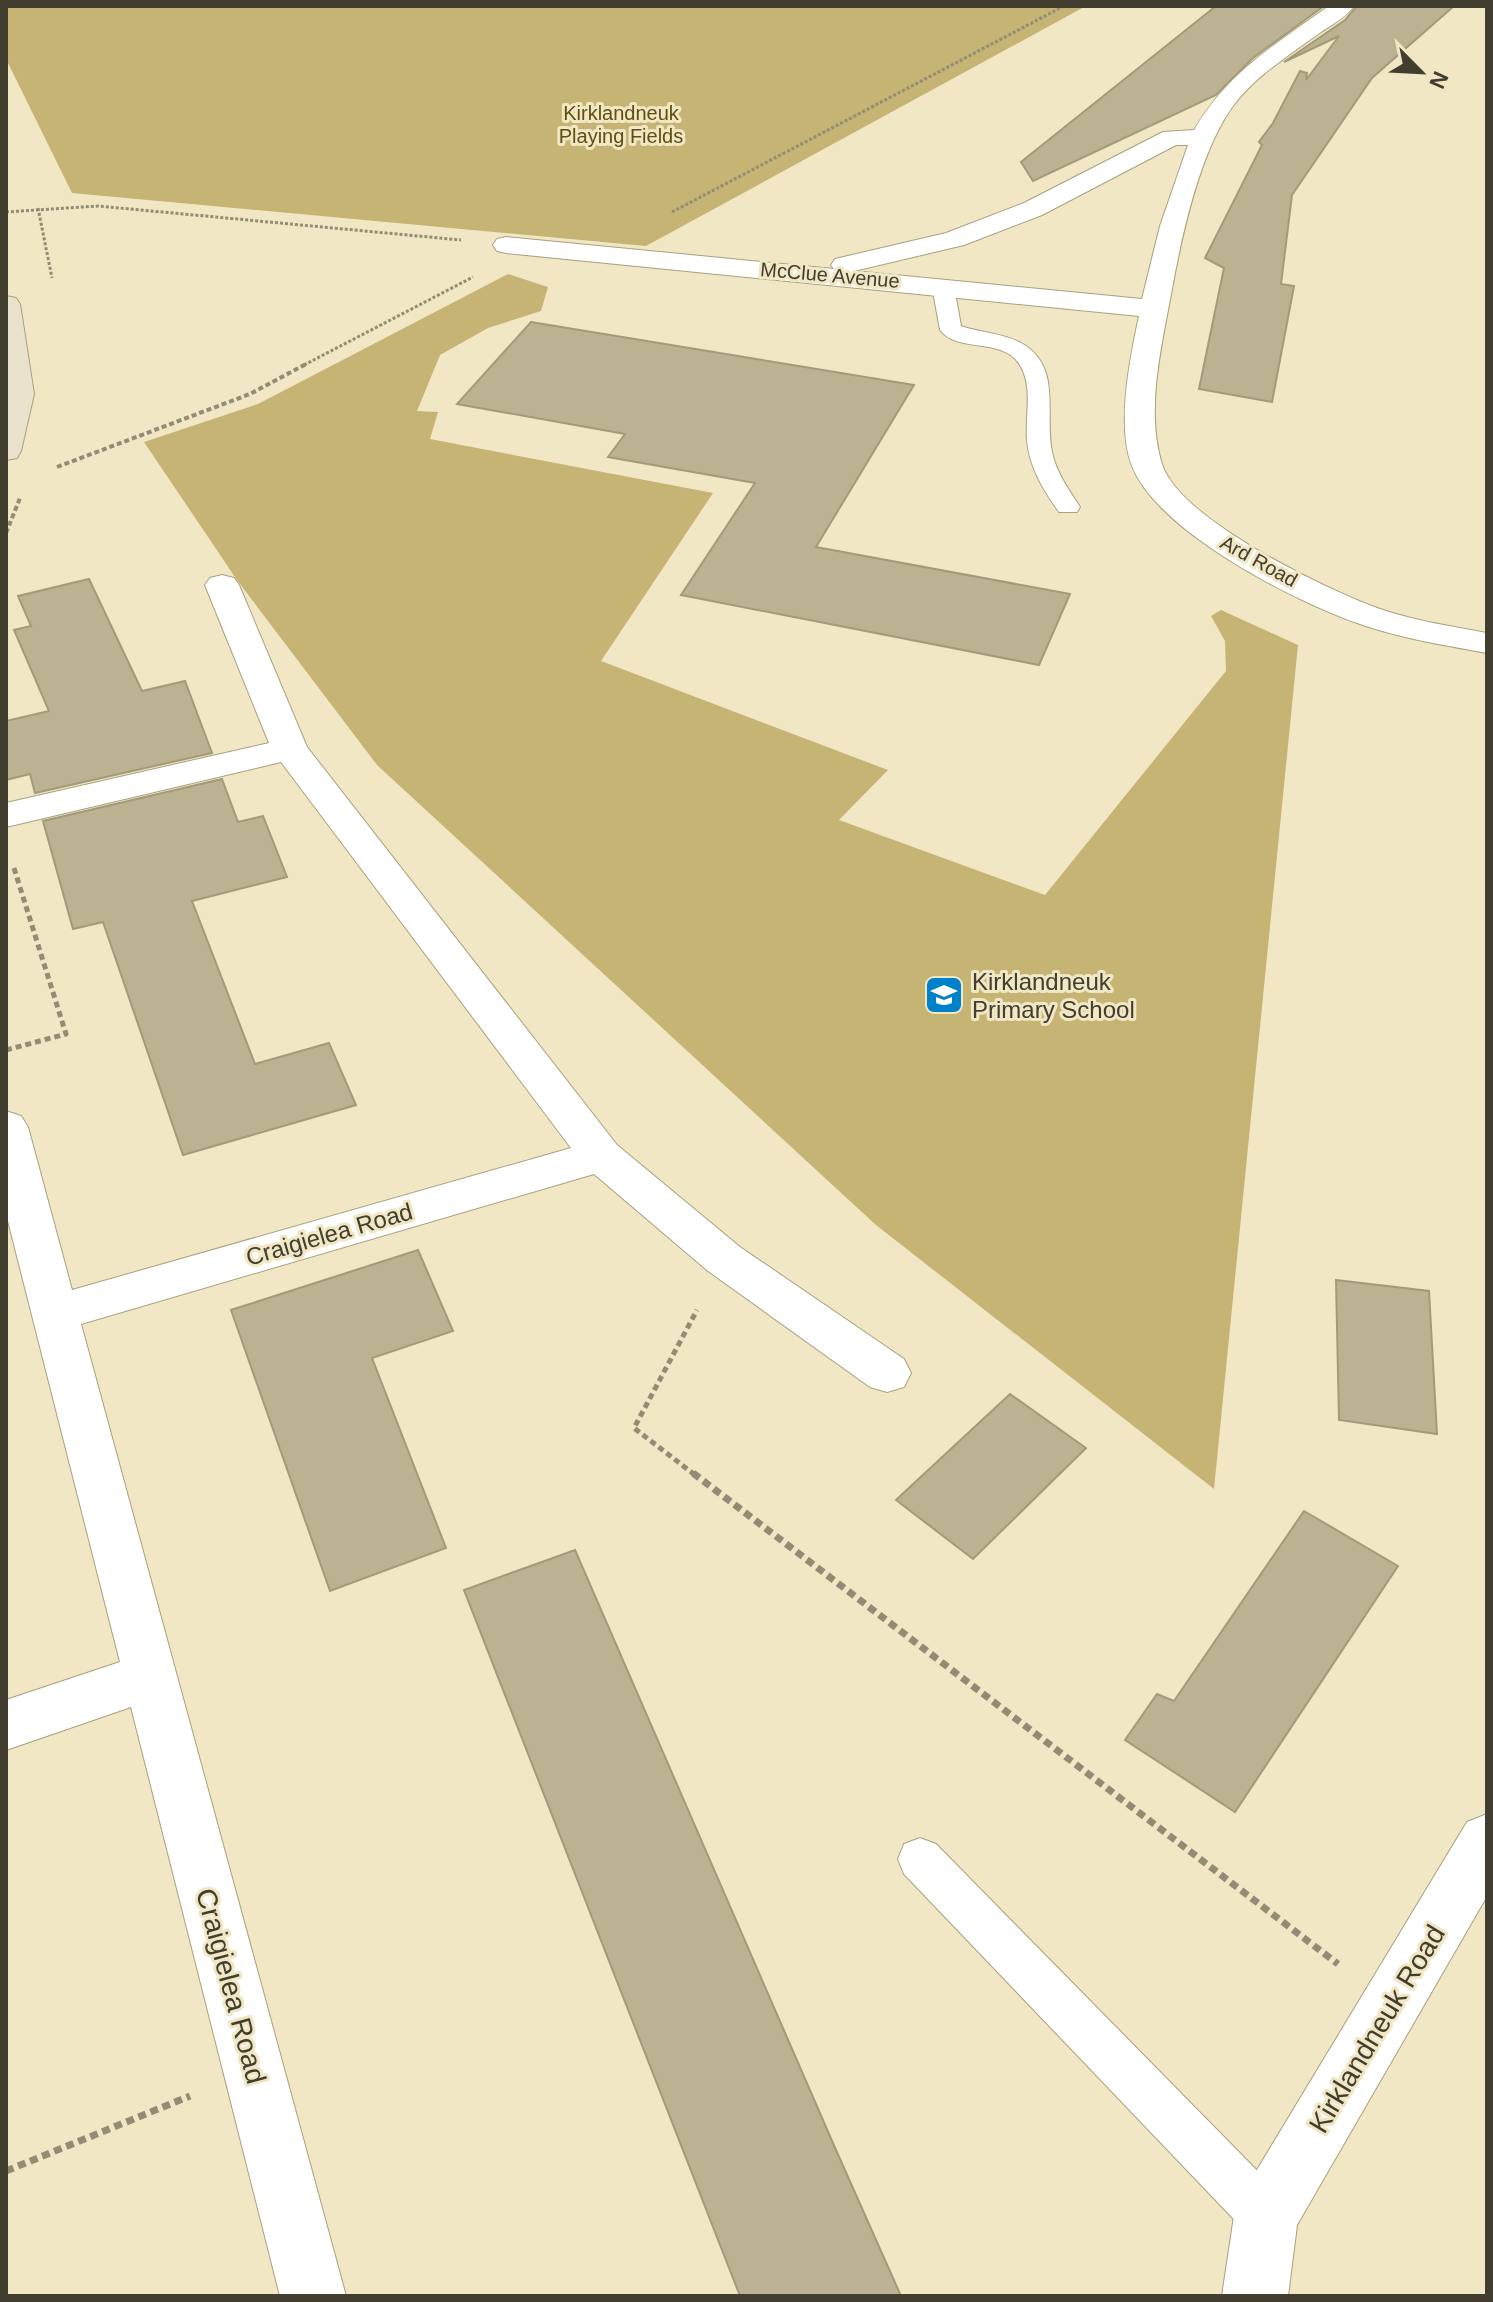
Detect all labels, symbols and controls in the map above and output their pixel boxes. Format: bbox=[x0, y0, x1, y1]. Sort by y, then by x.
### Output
north arrow bbox=[1381, 32, 1461, 112]
text: N bbox=[1424, 68, 1453, 92]
park label: Kirklandneuk Playing Fields bbox=[559, 102, 683, 147]
street label: McClue Avenue bbox=[759, 258, 901, 292]
street label: Ard Road bbox=[1217, 531, 1301, 591]
place label: Kirklandneuk Primary School bbox=[972, 968, 1135, 1023]
school or university icon: Kirklandneuk Primary School bbox=[923, 974, 965, 1016]
street label: Craigielea Road bbox=[243, 1197, 415, 1271]
street label: Craigielea Road bbox=[190, 1885, 272, 2087]
street label: Kirklandneuk Road bbox=[1303, 1920, 1451, 2138]

